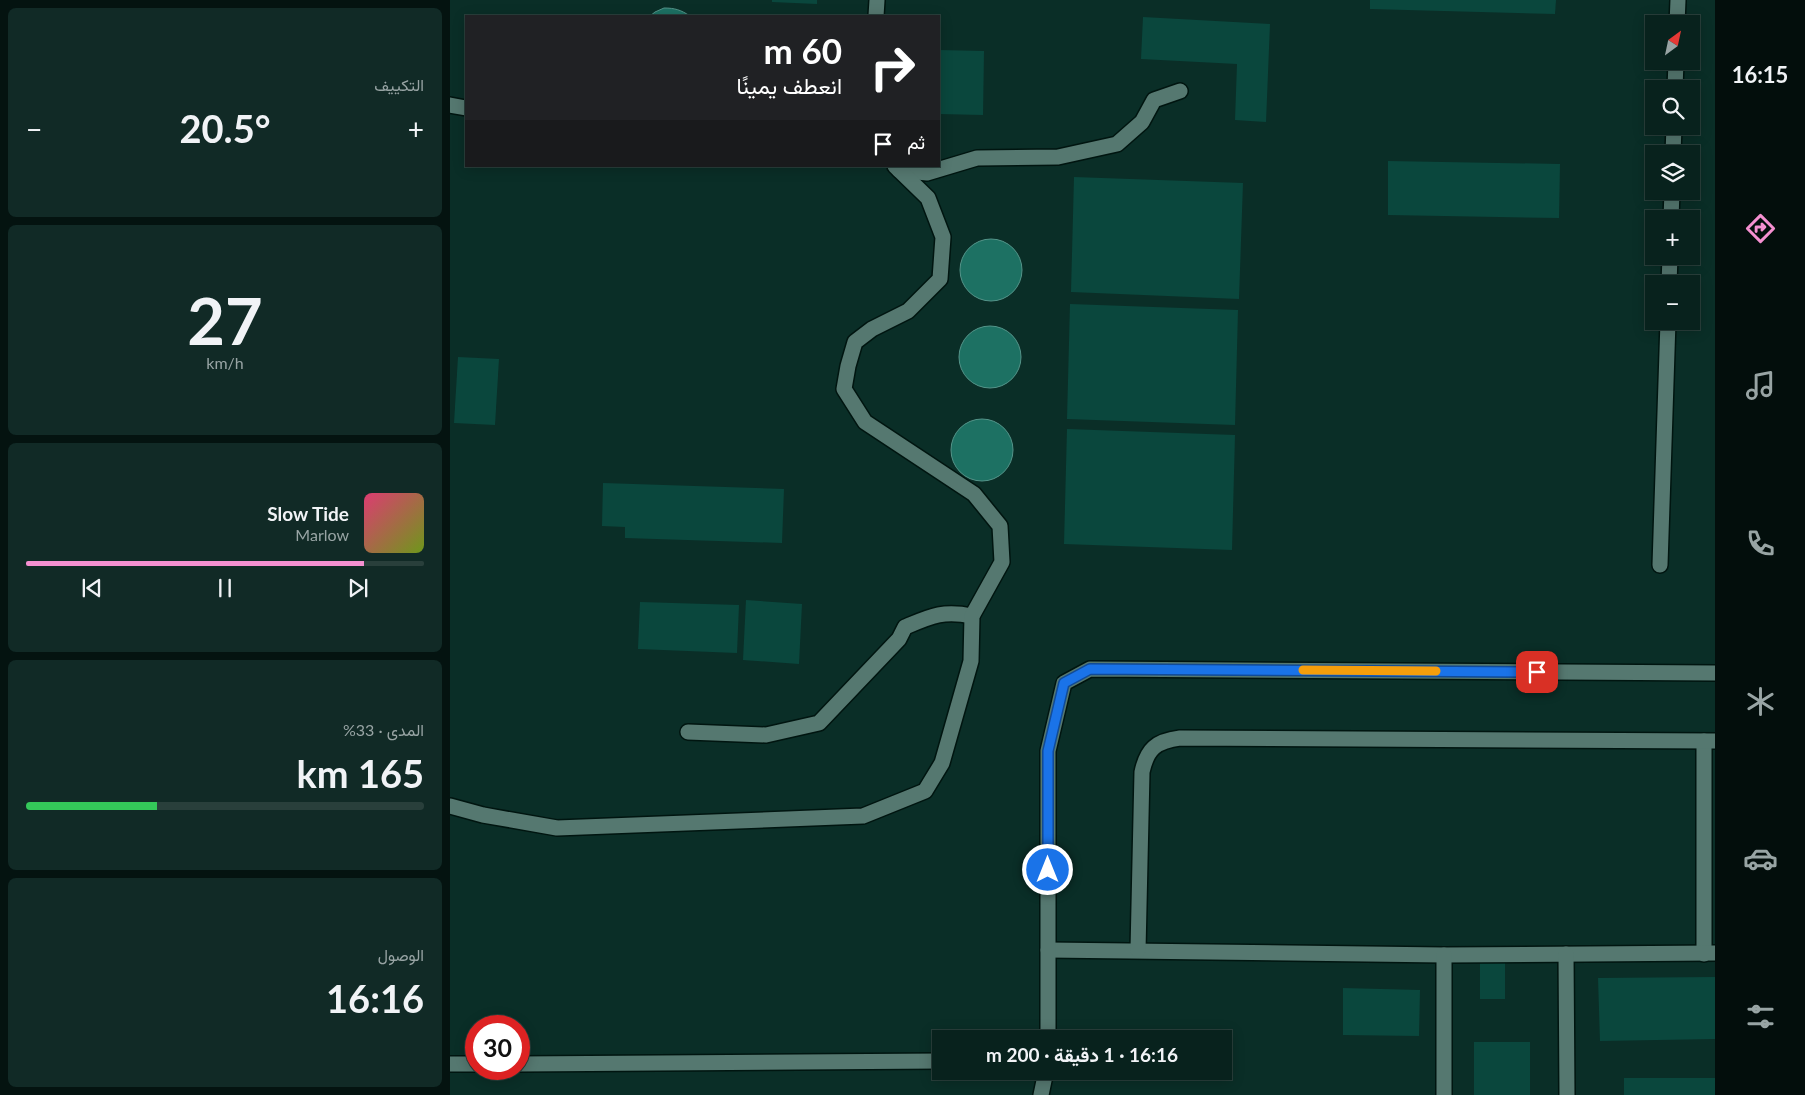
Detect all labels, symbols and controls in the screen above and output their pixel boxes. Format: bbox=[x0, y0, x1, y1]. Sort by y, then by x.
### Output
north arrow bbox=[1645, 15, 1700, 70]
map controls bbox=[1645, 15, 1700, 330]
text: 60 m bbox=[764, 29, 842, 71]
icon: right bbox=[860, 35, 925, 100]
text: 16:15 bbox=[1732, 61, 1788, 88]
text: انعطف يمينًا bbox=[736, 72, 842, 99]
text: التكييف bbox=[374, 75, 424, 94]
button: search bbox=[1645, 80, 1700, 135]
text: 20.5° bbox=[180, 105, 270, 151]
text: − bbox=[26, 112, 42, 146]
text: + bbox=[408, 112, 424, 146]
icon: arrive bbox=[869, 130, 897, 158]
text: ثم bbox=[907, 130, 925, 153]
button: layers bbox=[1645, 145, 1700, 200]
button: + bbox=[1645, 210, 1700, 265]
icon: directions bbox=[1743, 211, 1778, 246]
button: − bbox=[1645, 275, 1700, 330]
text: 27 bbox=[187, 281, 263, 359]
text: km/h bbox=[206, 353, 244, 372]
icon: music bbox=[1743, 368, 1778, 403]
text: Slow Tide bbox=[267, 502, 349, 525]
text: Marlow bbox=[295, 525, 349, 544]
icon: phone bbox=[1743, 526, 1778, 561]
icon: previous bbox=[78, 574, 106, 602]
icon: pause bbox=[211, 574, 239, 602]
icon: next bbox=[344, 574, 372, 602]
pin bbox=[1516, 651, 1558, 693]
icon: arrive bbox=[1523, 658, 1551, 686]
icon: climate bbox=[1743, 684, 1778, 719]
text: المدى · 33% bbox=[343, 720, 424, 739]
text: 165 km bbox=[297, 750, 424, 796]
icon: car bbox=[1743, 841, 1778, 876]
position arrow bbox=[1021, 843, 1073, 895]
text: الوصول bbox=[378, 945, 424, 964]
text: 16:16 bbox=[326, 975, 424, 1021]
icon: filters bbox=[1743, 999, 1778, 1034]
speed limit sign: 30 bbox=[465, 1015, 530, 1080]
text: 16:16 · 1 دقيقة · 200 m bbox=[986, 1043, 1178, 1066]

